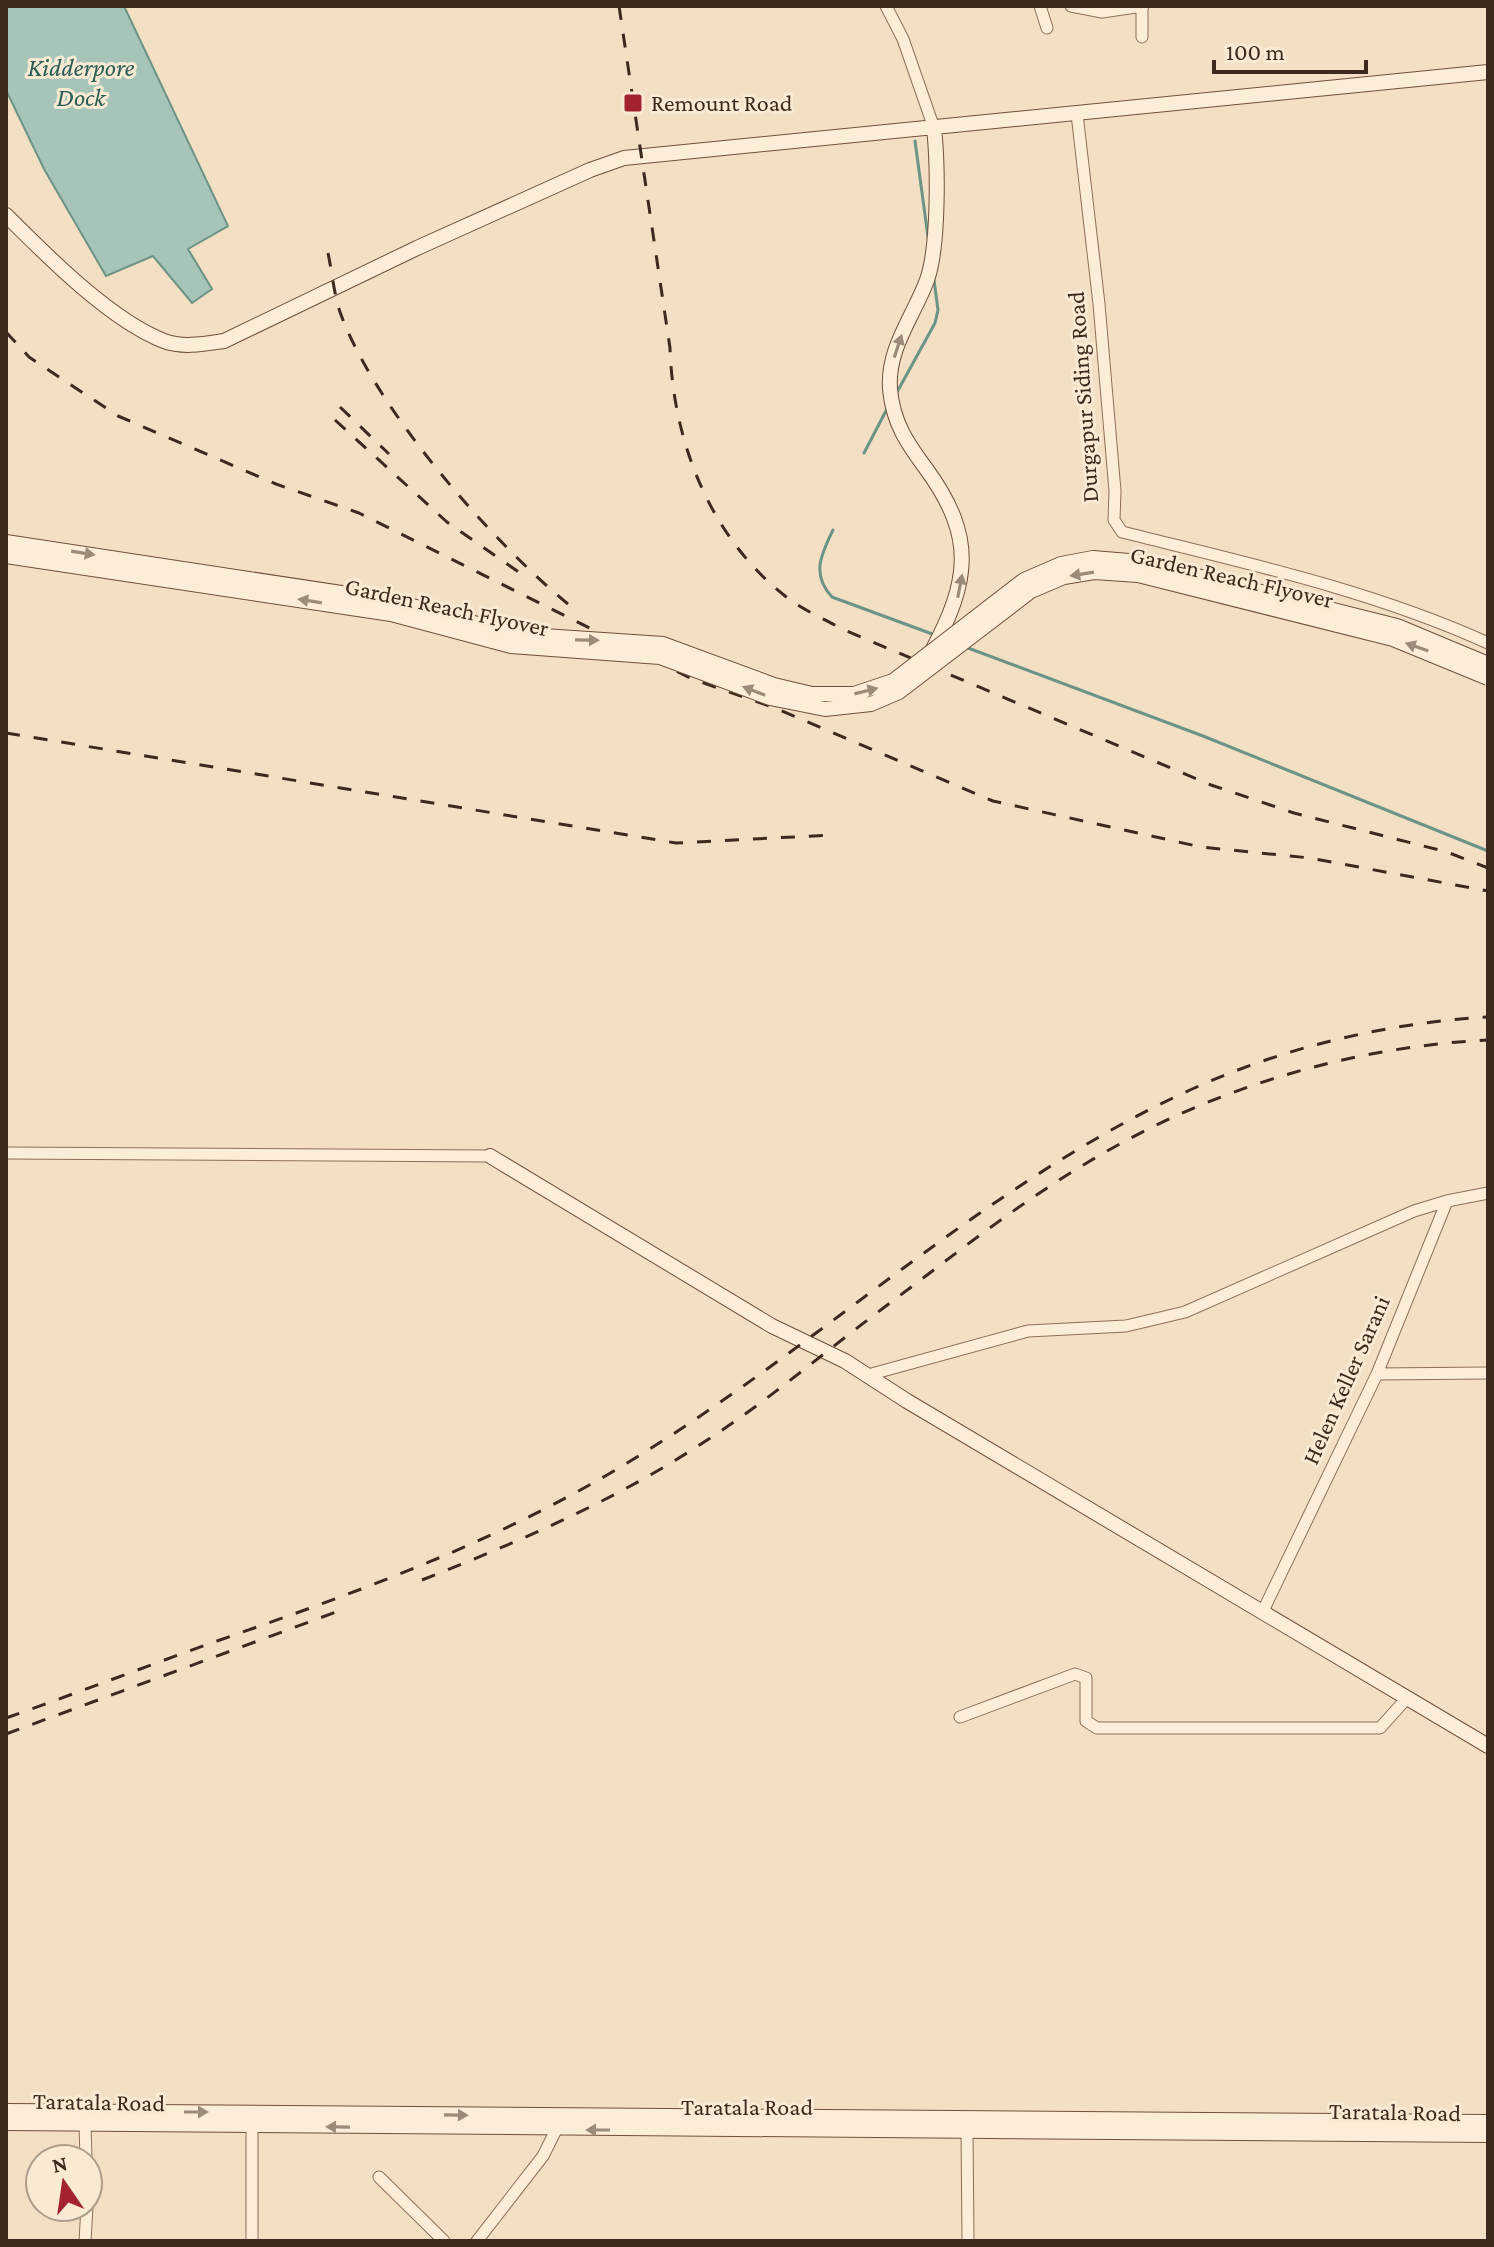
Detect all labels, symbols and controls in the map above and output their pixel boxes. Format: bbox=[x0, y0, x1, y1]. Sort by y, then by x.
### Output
scale bar bbox=[1214, 24, 1366, 74]
text: 100 m bbox=[1226, 38, 1285, 65]
water label: Kidderpore Dock bbox=[28, 53, 135, 112]
place label: Remount Road bbox=[651, 89, 793, 116]
marker: Remount Road bbox=[622, 92, 644, 114]
street label: Durgapur Siding Road bbox=[1062, 290, 1103, 504]
one-way arrow bbox=[892, 333, 905, 357]
street label: Garden Reach Flyover bbox=[1128, 540, 1337, 613]
one-way arrow bbox=[71, 547, 96, 560]
one-way arrow bbox=[1070, 568, 1095, 580]
street label: Garden Reach Flyover bbox=[343, 572, 552, 641]
one-way arrow bbox=[954, 573, 966, 598]
one-way arrow bbox=[297, 595, 322, 607]
one-way arrow bbox=[575, 634, 600, 646]
one-way arrow bbox=[1404, 640, 1428, 653]
one-way arrow bbox=[742, 684, 766, 697]
one-way arrow bbox=[853, 684, 878, 696]
street label: Helen Keller Sarani bbox=[1296, 1291, 1395, 1468]
street label: Taratala Road bbox=[33, 2087, 166, 2116]
street label: Taratala Road bbox=[681, 2093, 813, 2120]
street label: Taratala Road bbox=[1329, 2097, 1462, 2126]
one-way arrow bbox=[184, 2106, 209, 2118]
one-way arrow bbox=[444, 2109, 469, 2121]
one-way arrow bbox=[325, 2121, 350, 2133]
one-way arrow bbox=[585, 2124, 610, 2136]
north arrow bbox=[24, 2143, 104, 2223]
text: N bbox=[49, 2150, 70, 2178]

